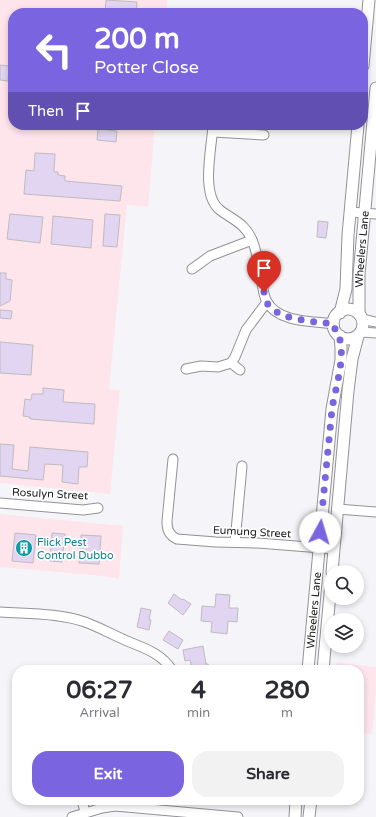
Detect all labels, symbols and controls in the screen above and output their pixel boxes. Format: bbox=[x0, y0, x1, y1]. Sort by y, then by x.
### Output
text: 200 m bbox=[94, 22, 180, 56]
icon: left bbox=[28, 24, 80, 76]
text: Potter Close bbox=[94, 56, 199, 78]
icon: arrive bbox=[72, 100, 94, 122]
text: Then bbox=[28, 102, 64, 120]
street label: Wheelers Lane bbox=[352, 210, 371, 288]
pin bbox=[247, 251, 281, 292]
icon: arrive bbox=[253, 257, 275, 279]
street label: Rosulyn Street bbox=[12, 486, 88, 502]
position arrow bbox=[299, 511, 341, 553]
street label: Eumung Street bbox=[213, 523, 291, 541]
place label: Flick Pest Control Dubbo bbox=[37, 536, 114, 562]
building icon: Flick Pest Control Dubbo bbox=[14, 538, 34, 558]
map controls bbox=[324, 565, 364, 653]
button: search bbox=[324, 565, 364, 605]
street label: Wheelers Lane bbox=[303, 571, 323, 649]
button: layers bbox=[324, 613, 364, 653]
text: 06:27 bbox=[66, 676, 133, 705]
text: 4 bbox=[191, 676, 206, 705]
text: 280 bbox=[264, 676, 310, 705]
text: Arrival bbox=[79, 705, 120, 721]
text: min bbox=[187, 705, 210, 721]
text: m bbox=[281, 705, 293, 721]
button: Exit bbox=[32, 751, 184, 797]
button: Share bbox=[192, 751, 344, 797]

